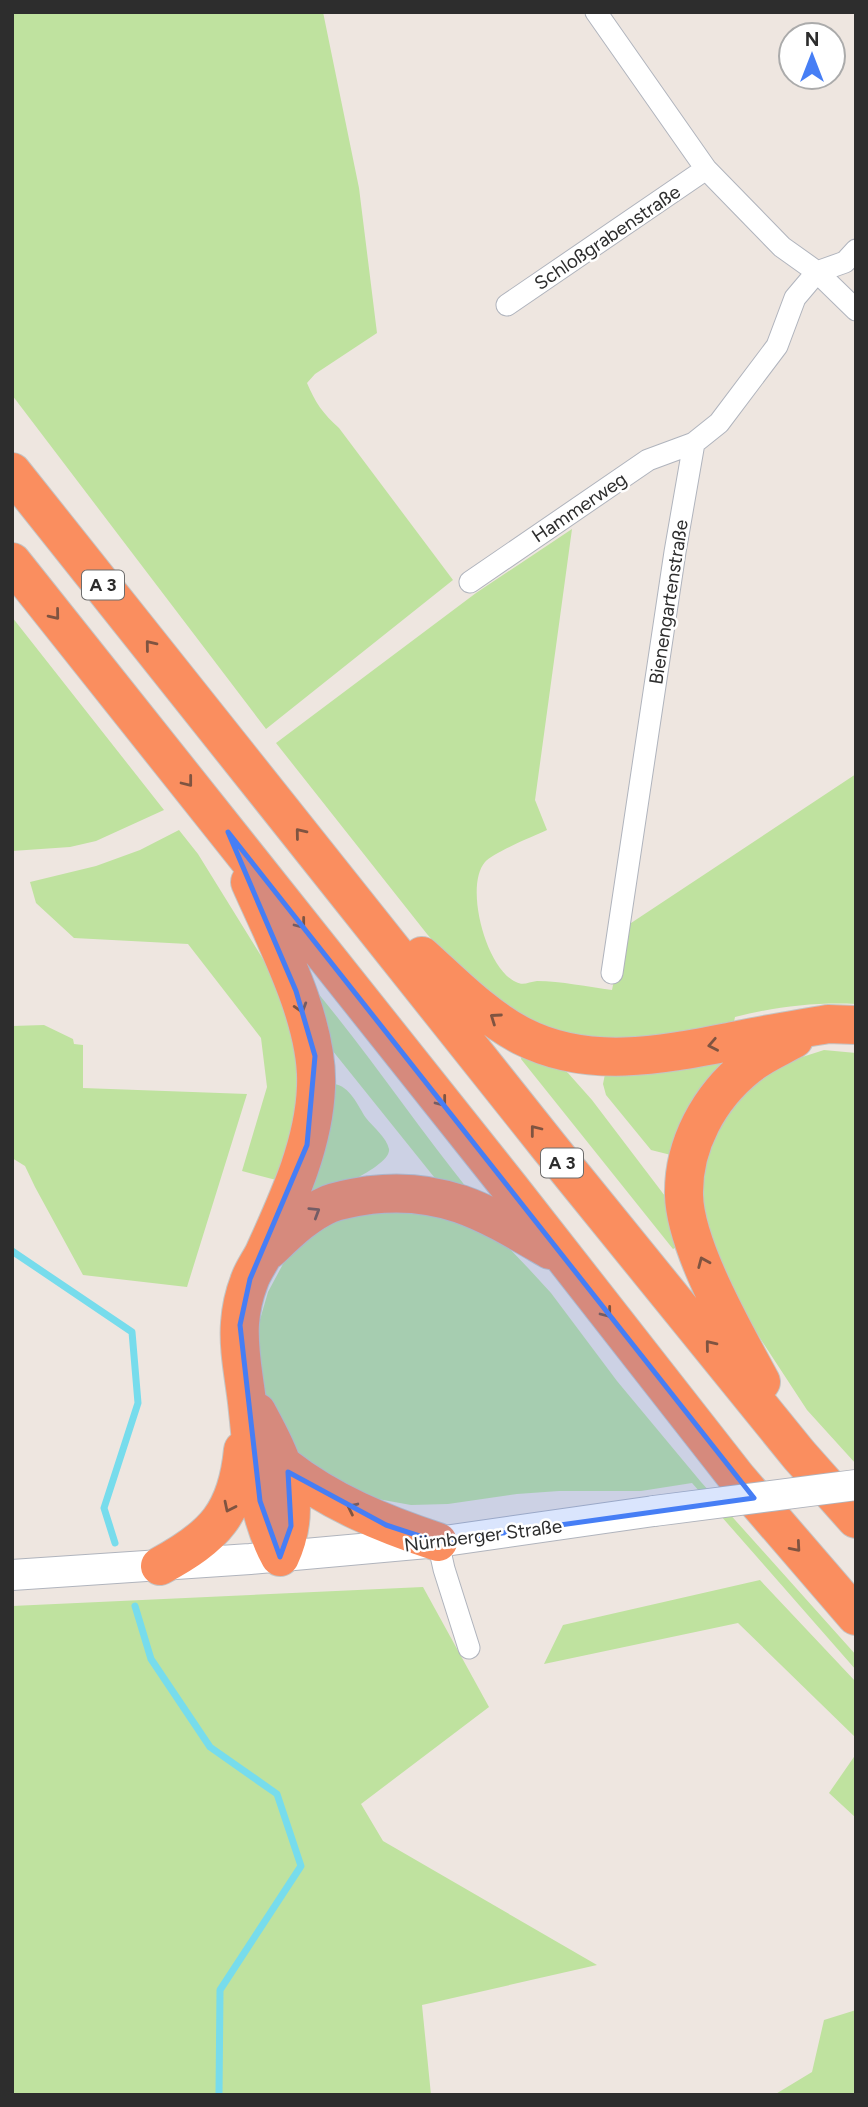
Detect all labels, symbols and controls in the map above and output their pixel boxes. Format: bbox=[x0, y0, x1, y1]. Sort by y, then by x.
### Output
north arrow bbox=[777, 21, 847, 91]
text: N bbox=[805, 28, 819, 51]
street label: Schloßgrabenstraße bbox=[530, 180, 685, 295]
street label: Hammerweg bbox=[528, 467, 631, 548]
street label: Bienengartenstraße bbox=[644, 518, 693, 686]
road number: A 3 bbox=[82, 570, 124, 600]
one-way arrow bbox=[47, 607, 59, 620]
one-way arrow bbox=[146, 641, 159, 653]
one-way arrow bbox=[180, 774, 193, 787]
one-way arrow bbox=[296, 828, 309, 840]
one-way arrow bbox=[292, 916, 305, 928]
one-way arrow bbox=[293, 1001, 308, 1013]
one-way arrow bbox=[490, 1014, 503, 1026]
one-way arrow bbox=[707, 1037, 719, 1052]
one-way arrow bbox=[434, 1093, 446, 1106]
one-way arrow bbox=[531, 1126, 544, 1138]
road number: A 3 bbox=[541, 1148, 583, 1178]
one-way arrow bbox=[308, 1208, 321, 1221]
one-way arrow bbox=[697, 1257, 711, 1270]
one-way arrow bbox=[599, 1306, 612, 1318]
one-way arrow bbox=[705, 1340, 718, 1352]
one-way arrow bbox=[223, 1500, 237, 1512]
one-way arrow bbox=[347, 1503, 359, 1517]
street label: Nürnberger Straße bbox=[403, 1514, 563, 1557]
one-way arrow bbox=[788, 1539, 800, 1552]

